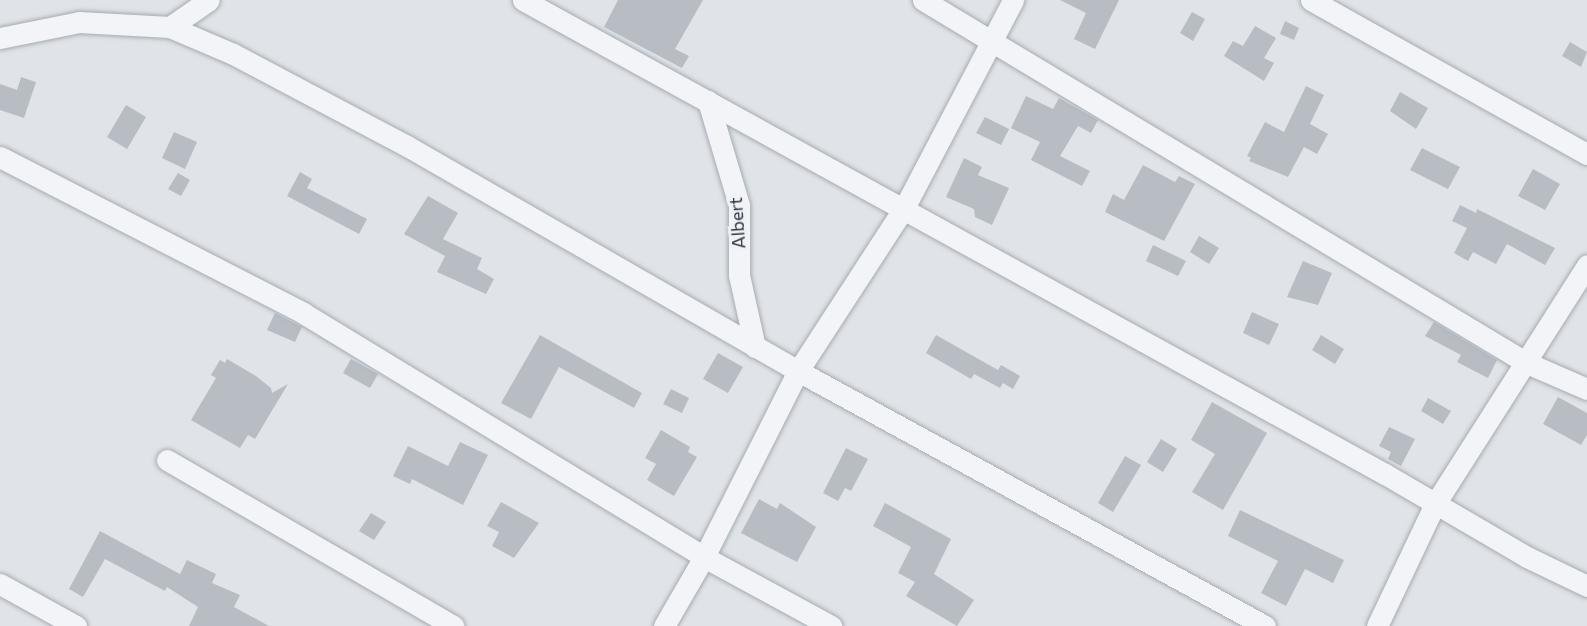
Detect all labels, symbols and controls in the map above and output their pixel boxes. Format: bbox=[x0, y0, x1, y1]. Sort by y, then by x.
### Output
street label: Albert bbox=[724, 196, 750, 250]

